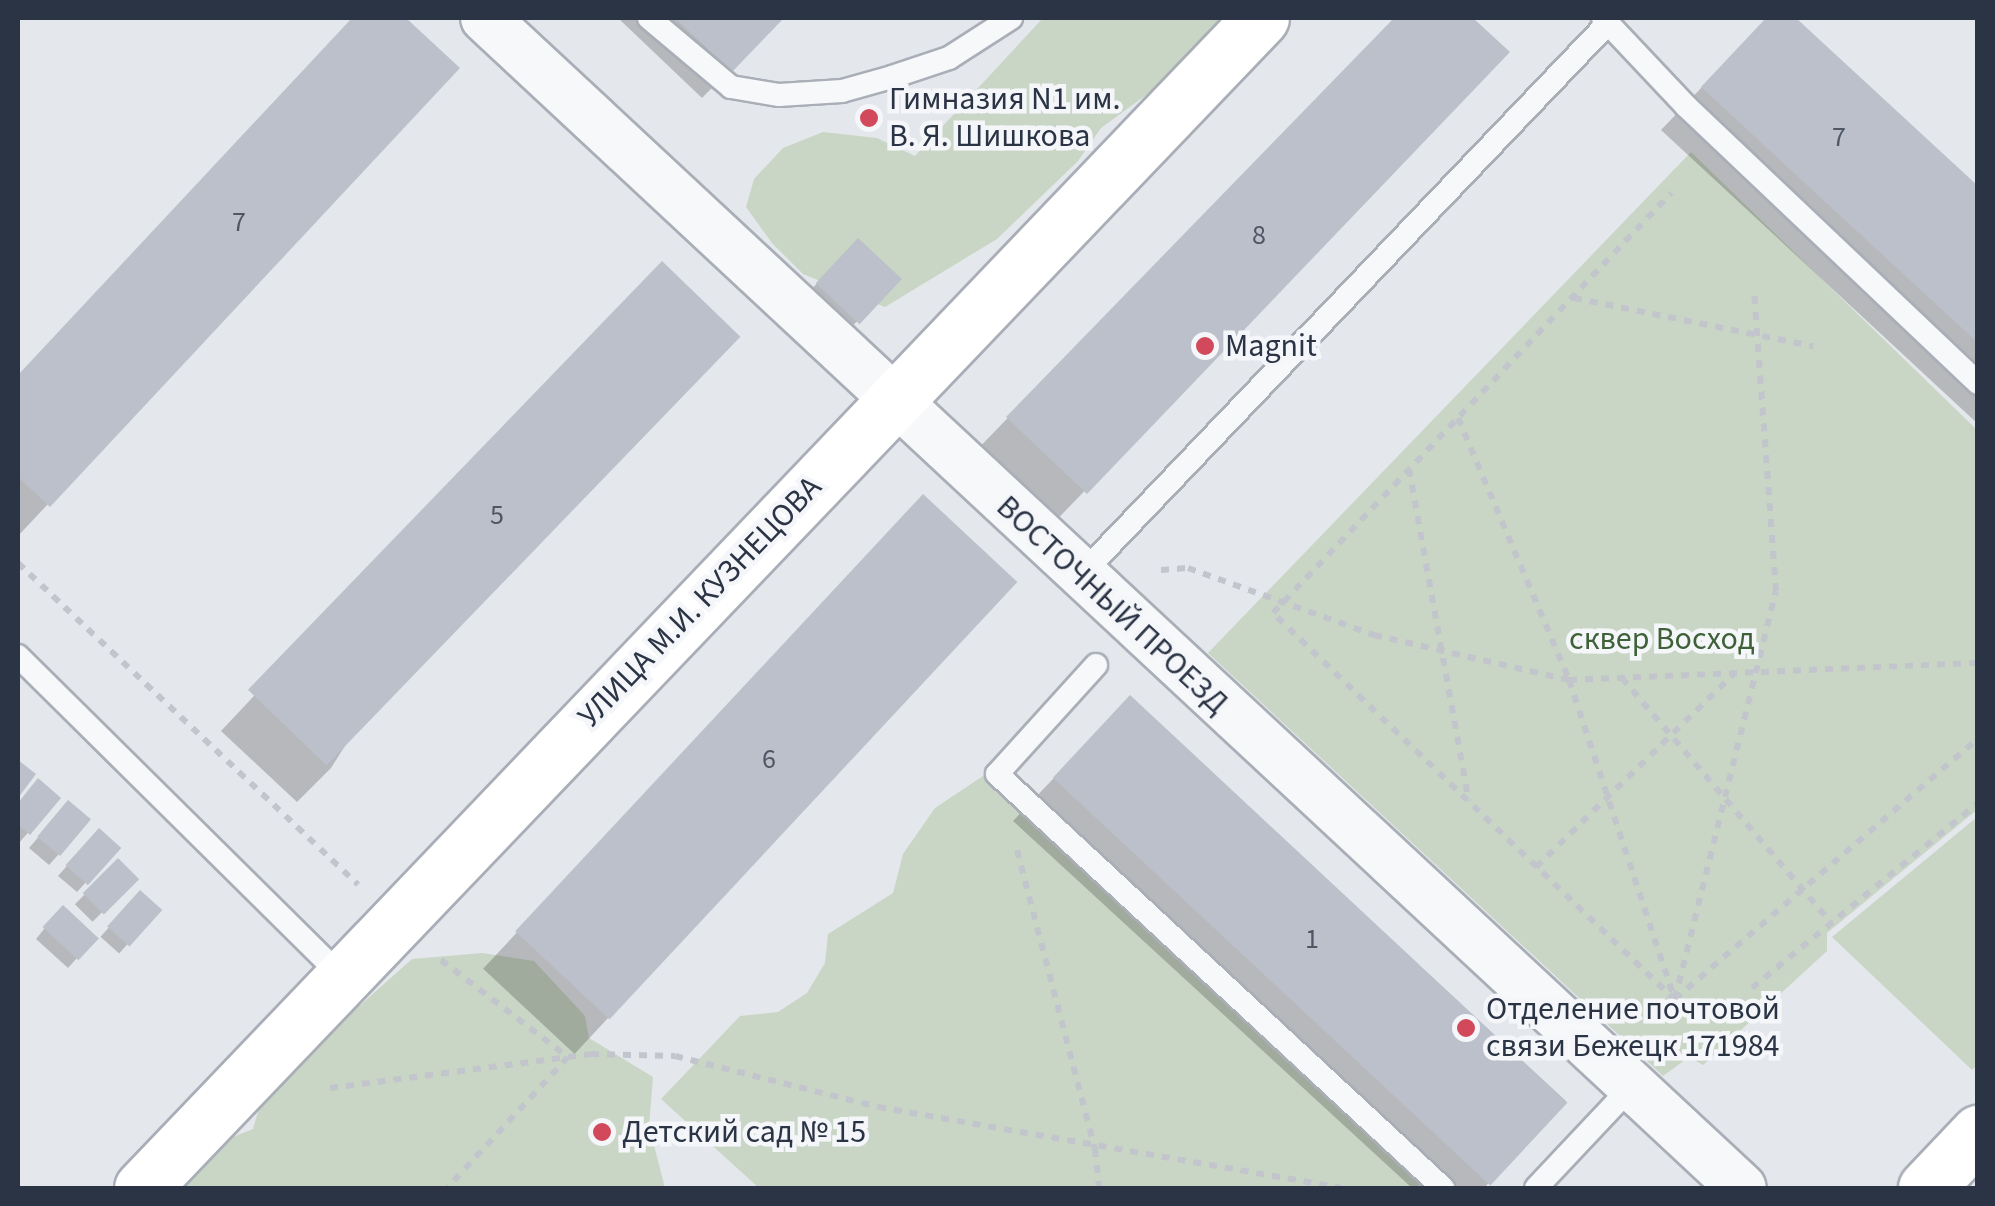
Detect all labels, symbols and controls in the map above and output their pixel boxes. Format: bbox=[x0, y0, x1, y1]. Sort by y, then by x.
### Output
place label: Гимназия N1 им. В. Я. Шишкова bbox=[889, 81, 1120, 156]
marker: Гимназия N1 им. В. Я. Шишкова bbox=[858, 107, 880, 129]
house number: 7 bbox=[1832, 120, 1846, 154]
house number: 7 bbox=[232, 205, 246, 239]
house number: 8 bbox=[1252, 218, 1266, 252]
place label: Magnit bbox=[1225, 327, 1317, 365]
marker: Magnit bbox=[1194, 335, 1216, 357]
street label: УЛИЦА М.И. КУЗНЕЦОВА bbox=[570, 469, 830, 735]
street label: ВОСТОЧНЫЙ ПРОЕЗД bbox=[988, 488, 1236, 722]
house number: 5 bbox=[490, 498, 504, 532]
park label: сквер Восход bbox=[1569, 620, 1755, 658]
house number: 6 bbox=[762, 742, 776, 776]
house number: 1 bbox=[1305, 922, 1319, 956]
place label: Отделение почтовой связи Бежецк 171984 bbox=[1486, 991, 1780, 1066]
marker: Отделение почтовой связи Бежецк 171984 bbox=[1455, 1017, 1477, 1039]
place label: Детский сад № 15 bbox=[622, 1113, 866, 1151]
marker: Детский сад № 15 bbox=[591, 1121, 613, 1143]

